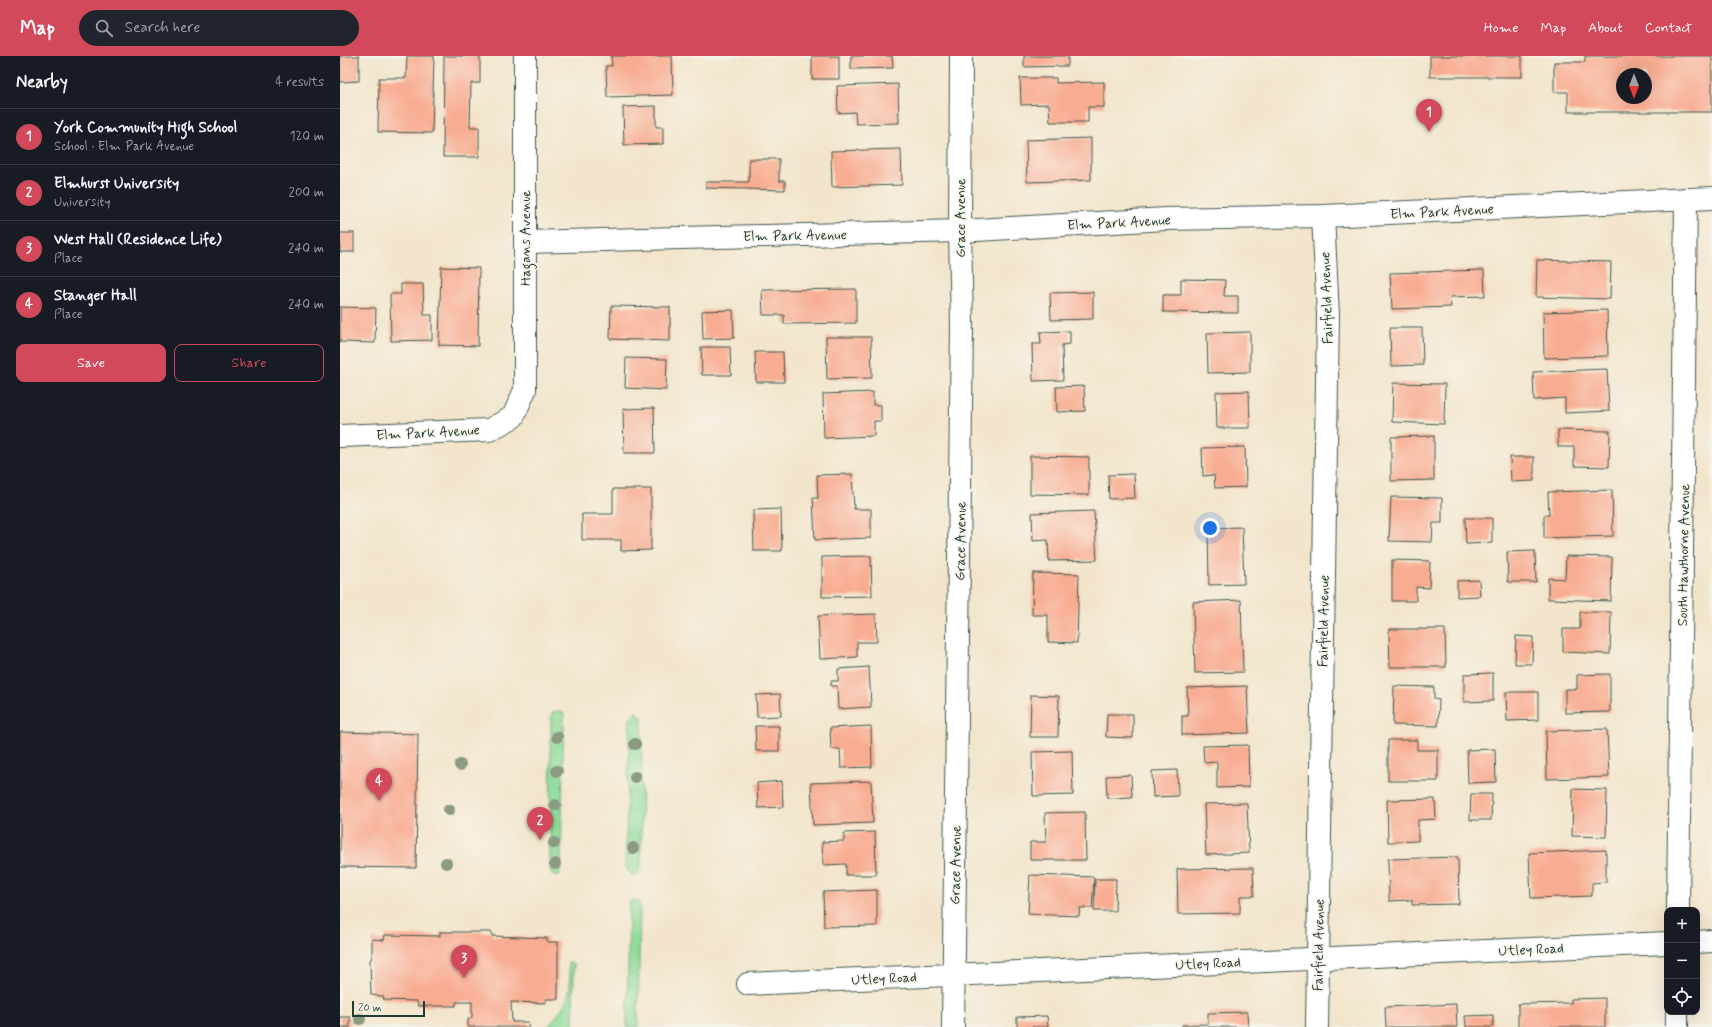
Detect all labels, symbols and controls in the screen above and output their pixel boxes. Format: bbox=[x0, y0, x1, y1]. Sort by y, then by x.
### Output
search box bbox=[79, 10, 359, 46]
text: Map bbox=[20, 16, 55, 41]
icon: search bbox=[93, 17, 115, 39]
text: Search here bbox=[125, 18, 200, 38]
text: Home bbox=[1484, 19, 1518, 37]
text: Map bbox=[1540, 19, 1566, 37]
text: About bbox=[1588, 19, 1623, 37]
text: Contact bbox=[1645, 19, 1692, 37]
north arrow bbox=[1616, 68, 1652, 104]
text: Nearby bbox=[16, 71, 68, 93]
text: 4 results bbox=[275, 74, 324, 91]
pin: 1 bbox=[1416, 99, 1442, 132]
text: York Community High School bbox=[54, 118, 237, 138]
text: 1 bbox=[26, 128, 32, 145]
text: 120 m bbox=[290, 128, 324, 145]
text: School · Elm Park Avenue bbox=[54, 138, 194, 155]
text: Elmhurst University bbox=[54, 174, 179, 194]
street label: Grace Avenue bbox=[952, 178, 970, 258]
text: 2 bbox=[26, 184, 32, 201]
text: 200 m bbox=[289, 184, 324, 201]
street label: Hagans Avenue bbox=[517, 190, 537, 286]
text: University bbox=[54, 194, 110, 211]
street label: Elm Park Avenue bbox=[1390, 200, 1494, 224]
street label: Elm Park Avenue bbox=[1067, 211, 1171, 235]
street label: Elm Park Avenue bbox=[743, 226, 847, 246]
text: West Hall (Residence Life) bbox=[54, 230, 222, 250]
text: 3 bbox=[26, 240, 32, 257]
text: 240 m bbox=[288, 240, 324, 257]
text: Place bbox=[54, 250, 83, 267]
street label: Fairfield Avenue bbox=[1316, 251, 1338, 345]
text: Stanger Hall bbox=[54, 286, 137, 306]
text: 4 bbox=[25, 296, 33, 313]
text: 240 m bbox=[288, 296, 324, 313]
text: Place bbox=[54, 306, 83, 323]
button: Save bbox=[16, 344, 166, 382]
button: Share bbox=[174, 344, 324, 382]
street label: Elm Park Avenue bbox=[376, 421, 480, 445]
street label: South Hawthorne Avenue bbox=[1674, 483, 1694, 626]
street label: Grace Avenue bbox=[951, 501, 971, 581]
your location bbox=[1200, 518, 1220, 538]
street label: Fairfield Avenue bbox=[1314, 575, 1334, 667]
pin: 4 bbox=[366, 768, 392, 801]
pin: 2 bbox=[527, 807, 553, 840]
street label: Grace Avenue bbox=[946, 825, 966, 905]
street label: Fairfield Avenue bbox=[1309, 899, 1329, 991]
map controls bbox=[1664, 907, 1700, 1015]
button: + bbox=[1664, 907, 1700, 943]
street label: Utley Road bbox=[1498, 939, 1564, 961]
button: − bbox=[1664, 943, 1700, 979]
pin: 3 bbox=[451, 945, 477, 978]
street label: Utley Road bbox=[1175, 953, 1241, 975]
street label: Utley Road bbox=[851, 968, 917, 990]
button: locate bbox=[1664, 979, 1700, 1015]
scale bar bbox=[352, 999, 425, 1018]
text: 20 m bbox=[358, 1001, 381, 1015]

